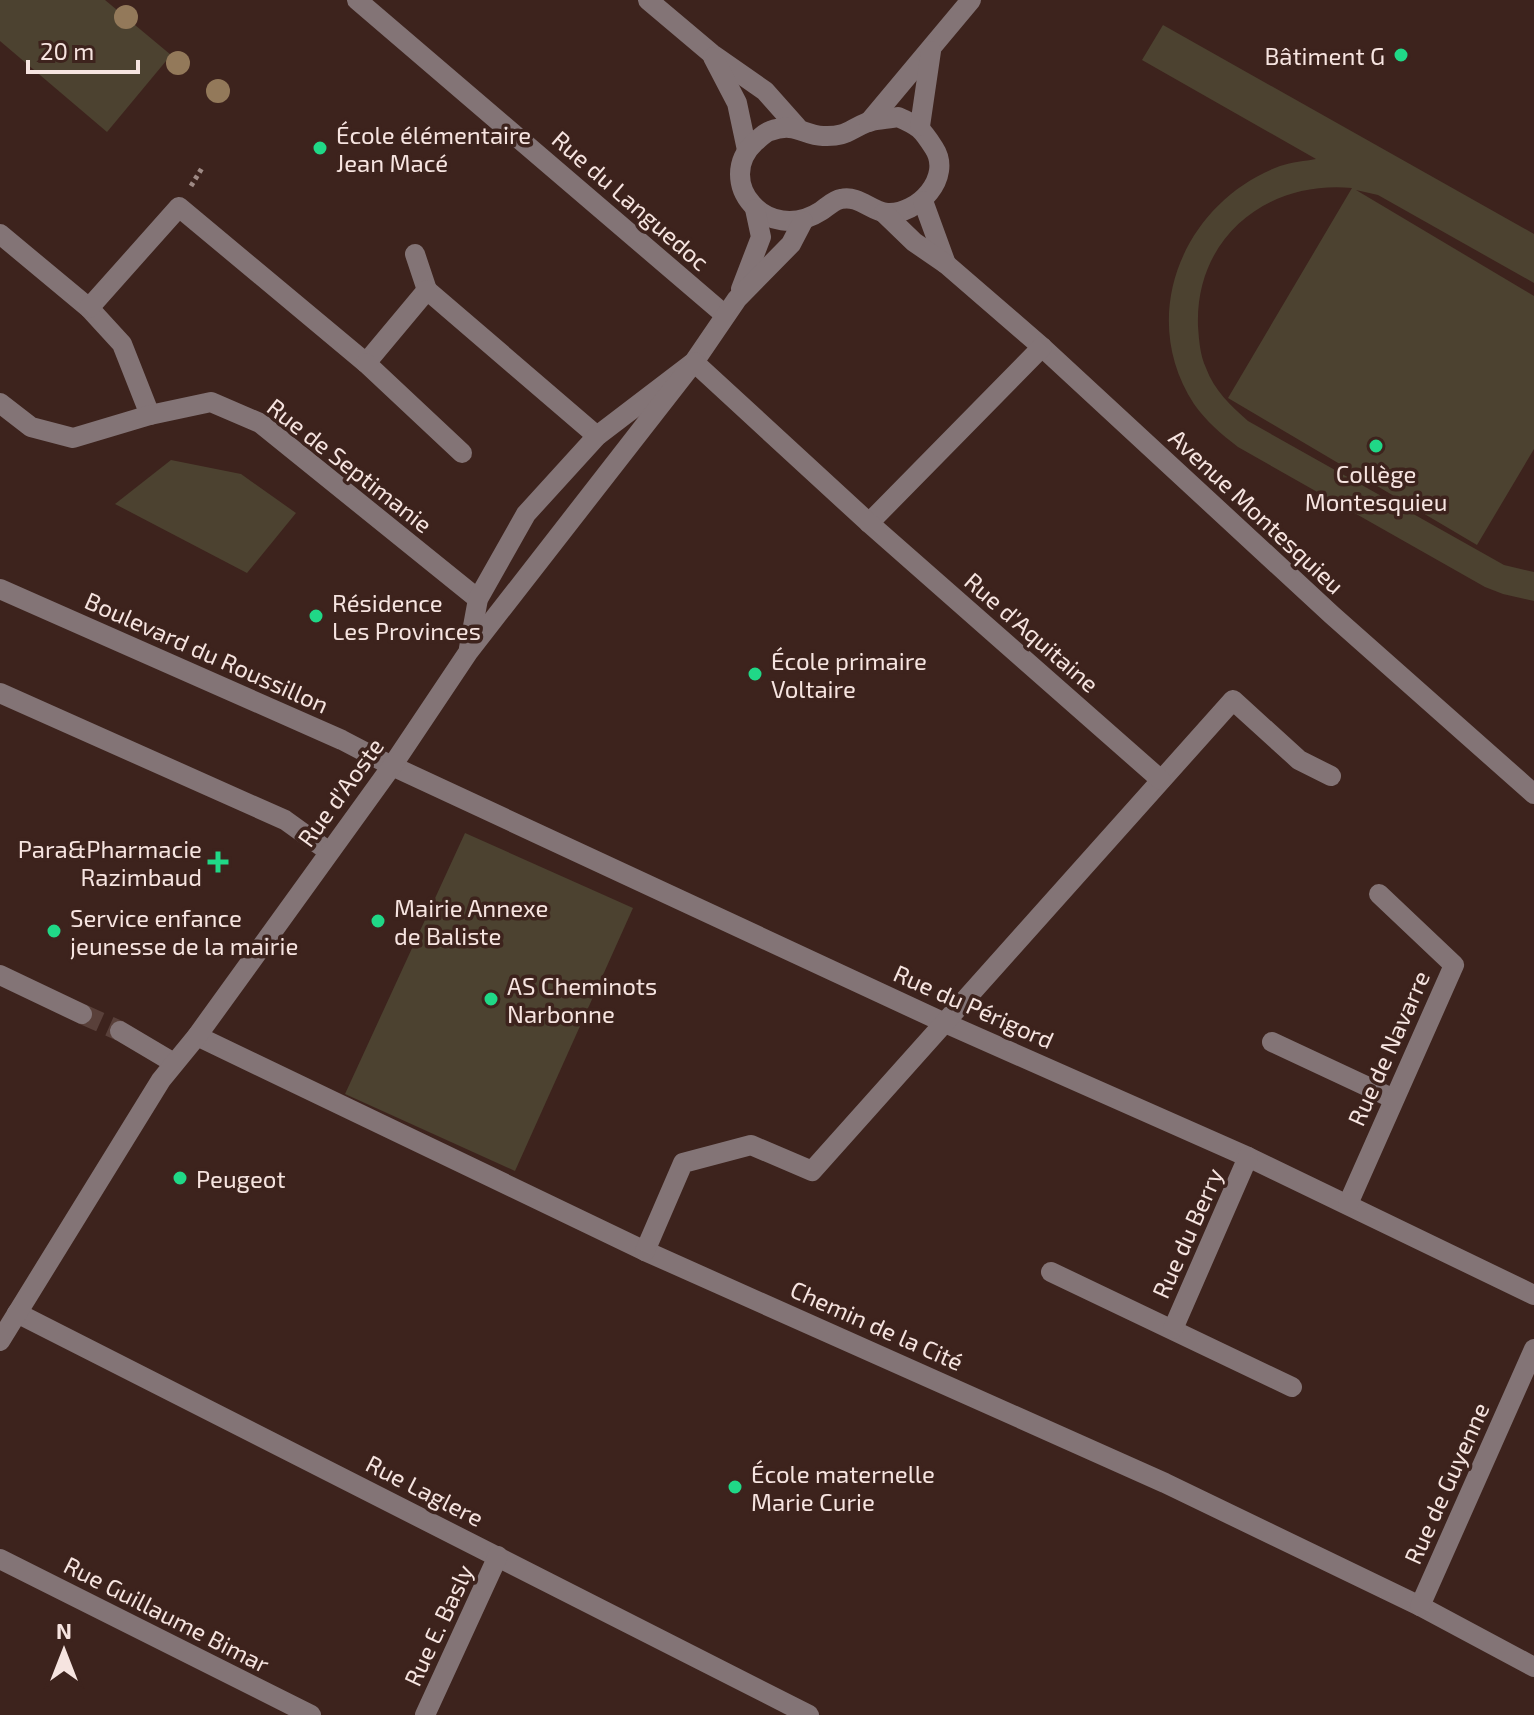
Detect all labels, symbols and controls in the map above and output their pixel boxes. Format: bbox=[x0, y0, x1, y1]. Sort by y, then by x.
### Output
scale bar bbox=[28, 24, 138, 74]
text: 20 m bbox=[40, 36, 94, 65]
place label: Bâtiment G bbox=[1264, 41, 1385, 70]
marker: Bâtiment G bbox=[1392, 46, 1410, 64]
place label: École élémentaire Jean Macé bbox=[336, 120, 531, 177]
street label: Rue du Languedoc bbox=[547, 124, 715, 276]
marker: École élémentaire Jean Macé bbox=[311, 139, 329, 157]
street label: Rue de Septimanie bbox=[262, 392, 438, 538]
street label: Avenue Montesquieu bbox=[1164, 422, 1350, 600]
marker: Collège Montesquieu bbox=[1367, 437, 1385, 455]
place label: Collège Montesquieu bbox=[1305, 459, 1447, 516]
street label: Rue d'Aquitaine bbox=[959, 566, 1105, 698]
street label: Boulevard du Roussillon bbox=[81, 585, 333, 719]
place label: Résidence Les Provinces bbox=[332, 588, 481, 645]
marker: Résidence Les Provinces bbox=[307, 607, 325, 625]
place label: École primaire Voltaire bbox=[771, 646, 927, 703]
marker: École primaire Voltaire bbox=[746, 665, 764, 683]
street label: Rue d'Aoste bbox=[291, 732, 389, 852]
place label: Para&Pharmacie Razimbaud bbox=[18, 834, 202, 891]
marker: Para&Pharmacie Razimbaud bbox=[209, 853, 227, 871]
place label: Mairie Annexe de Baliste bbox=[394, 893, 548, 950]
place label: Service enfance jeunesse de la mairie bbox=[70, 903, 298, 960]
marker: Mairie Annexe de Baliste bbox=[369, 912, 387, 930]
marker: Service enfance jeunesse de la mairie bbox=[45, 922, 63, 940]
street label: Rue du Périgord bbox=[889, 958, 1059, 1054]
street label: Rue de Navarre bbox=[1341, 966, 1435, 1130]
place label: AS Cheminots Narbonne bbox=[507, 971, 657, 1028]
marker: AS Cheminots Narbonne bbox=[482, 990, 500, 1008]
street label: Rue du Berry bbox=[1145, 1163, 1229, 1303]
place label: Peugeot bbox=[196, 1164, 286, 1193]
marker: Peugeot bbox=[171, 1169, 189, 1187]
street label: Chemin de la Cité bbox=[786, 1274, 968, 1376]
street label: Rue de Guyenne bbox=[1397, 1398, 1495, 1568]
street label: Rue Laglere bbox=[361, 1448, 489, 1532]
place label: École maternelle Marie Curie bbox=[751, 1459, 935, 1516]
marker: École maternelle Marie Curie bbox=[726, 1478, 744, 1496]
street label: Rue Guillaume Bimar bbox=[60, 1550, 275, 1678]
street label: Rue E. Basly bbox=[397, 1559, 479, 1690]
north arrow bbox=[24, 1611, 104, 1691]
text: N bbox=[56, 1617, 72, 1643]

